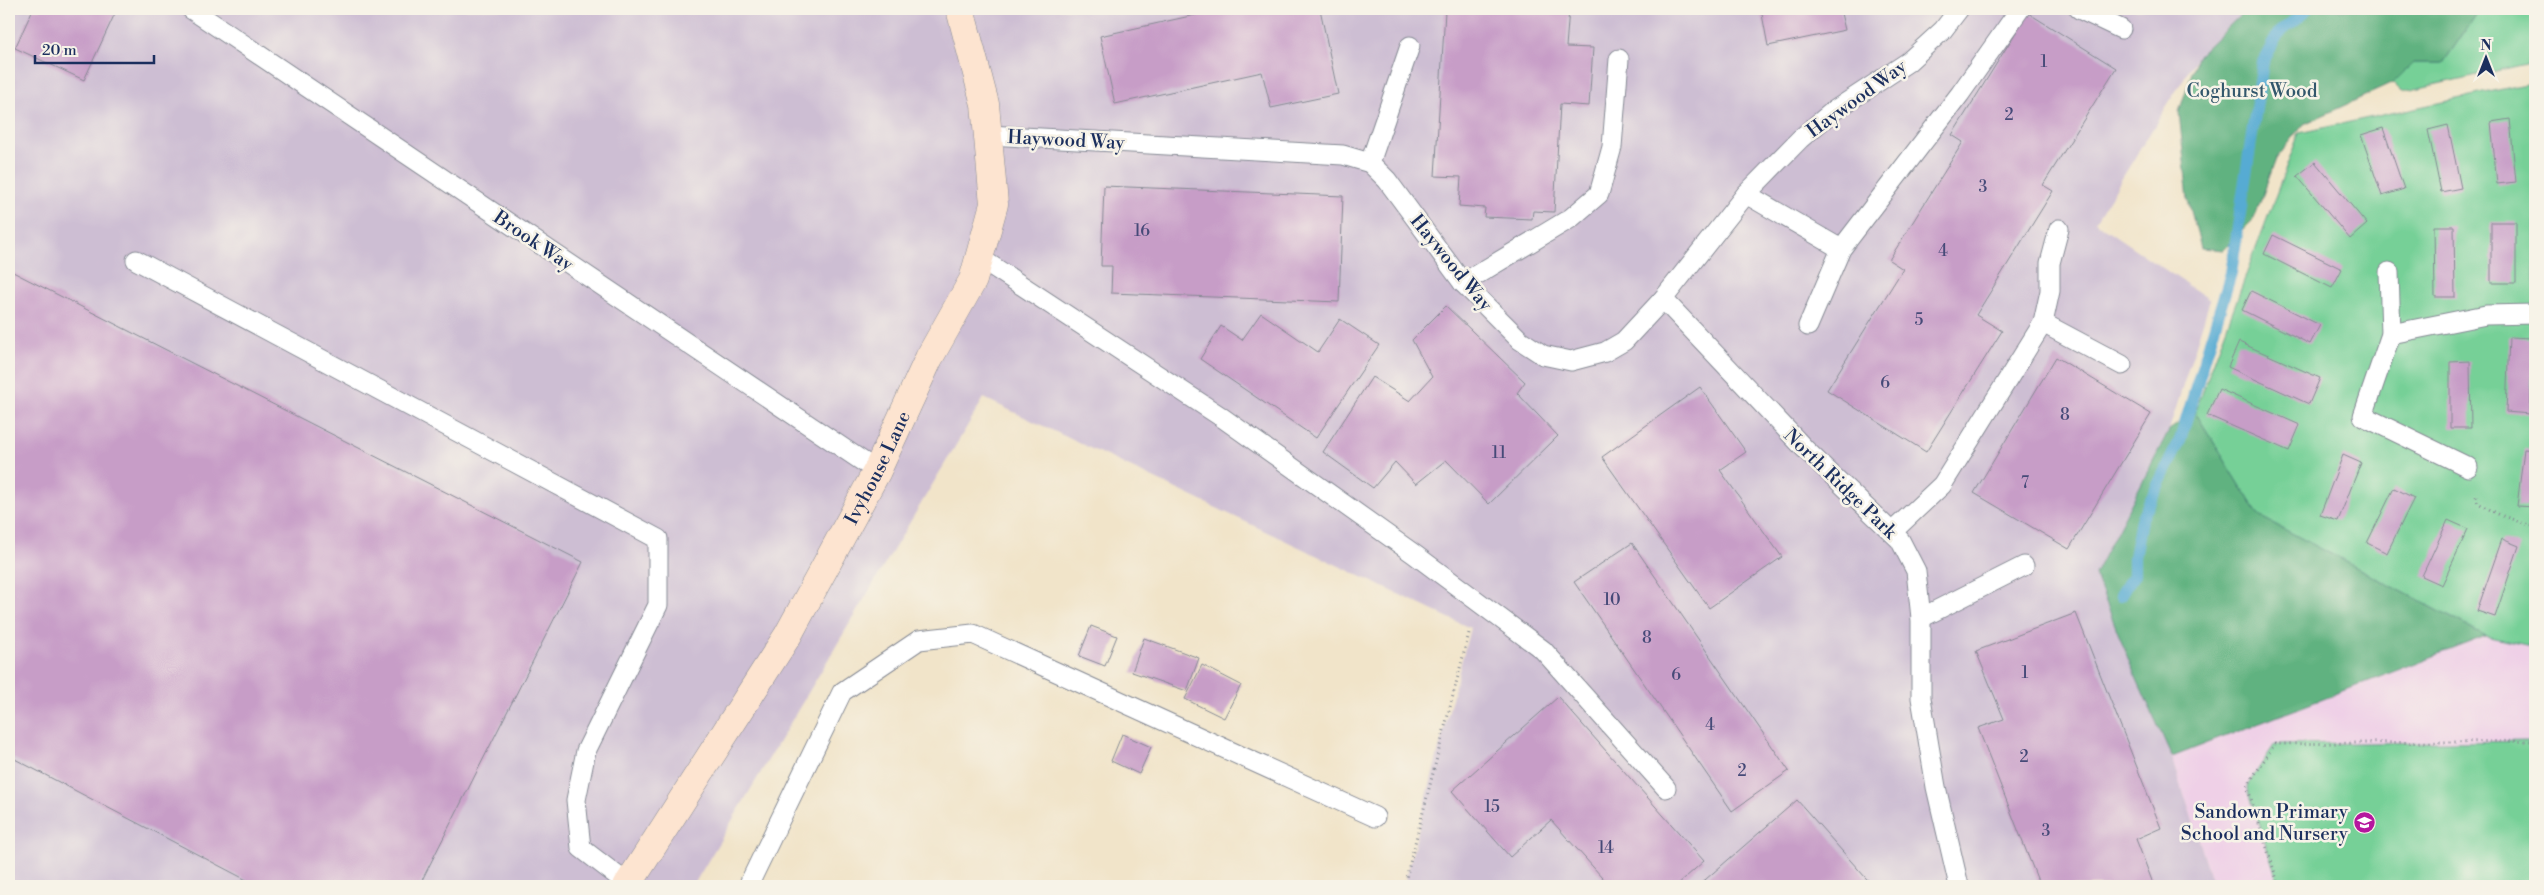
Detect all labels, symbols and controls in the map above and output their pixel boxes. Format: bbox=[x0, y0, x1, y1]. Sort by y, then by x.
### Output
scale bar bbox=[35, 32, 154, 64]
north arrow bbox=[2462, 32, 2512, 82]
text: N bbox=[2480, 37, 2492, 55]
text: 20 m bbox=[42, 41, 77, 60]
house number: 1 bbox=[2041, 52, 2048, 72]
street label: Haywood Way bbox=[1802, 54, 1912, 143]
park label: Coghurst Wood bbox=[2186, 79, 2318, 103]
house number: 2 bbox=[2004, 105, 2014, 125]
street label: Haywood Way bbox=[1007, 125, 1126, 155]
house number: 3 bbox=[1979, 177, 1988, 197]
street label: Brook Way bbox=[488, 205, 579, 277]
street label: Haywood Way bbox=[1405, 209, 1498, 316]
house number: 16 bbox=[1134, 221, 1150, 241]
house number: 4 bbox=[1938, 241, 1948, 261]
house number: 5 bbox=[1915, 310, 1924, 330]
house number: 6 bbox=[1880, 373, 1890, 393]
house number: 8 bbox=[2060, 405, 2070, 425]
street label: Ivyhouse Lane bbox=[839, 407, 916, 529]
street label: North Ridge Park bbox=[1779, 424, 1903, 545]
house number: 11 bbox=[1492, 443, 1506, 463]
house number: 7 bbox=[2021, 473, 2029, 493]
house number: 10 bbox=[1604, 590, 1621, 610]
house number: 8 bbox=[1642, 628, 1652, 648]
house number: 1 bbox=[2022, 663, 2029, 683]
house number: 6 bbox=[1671, 665, 1681, 685]
house number: 4 bbox=[1705, 715, 1715, 735]
house number: 2 bbox=[2019, 747, 2029, 767]
house number: 2 bbox=[1737, 761, 1747, 781]
house number: 15 bbox=[1484, 797, 1500, 817]
place label: Sandown Primary School and Nursery bbox=[2181, 800, 2349, 846]
school or university icon: Sandown Primary School and Nursery bbox=[2352, 810, 2376, 834]
house number: 3 bbox=[2042, 821, 2051, 841]
house number: 14 bbox=[1598, 838, 1614, 858]

